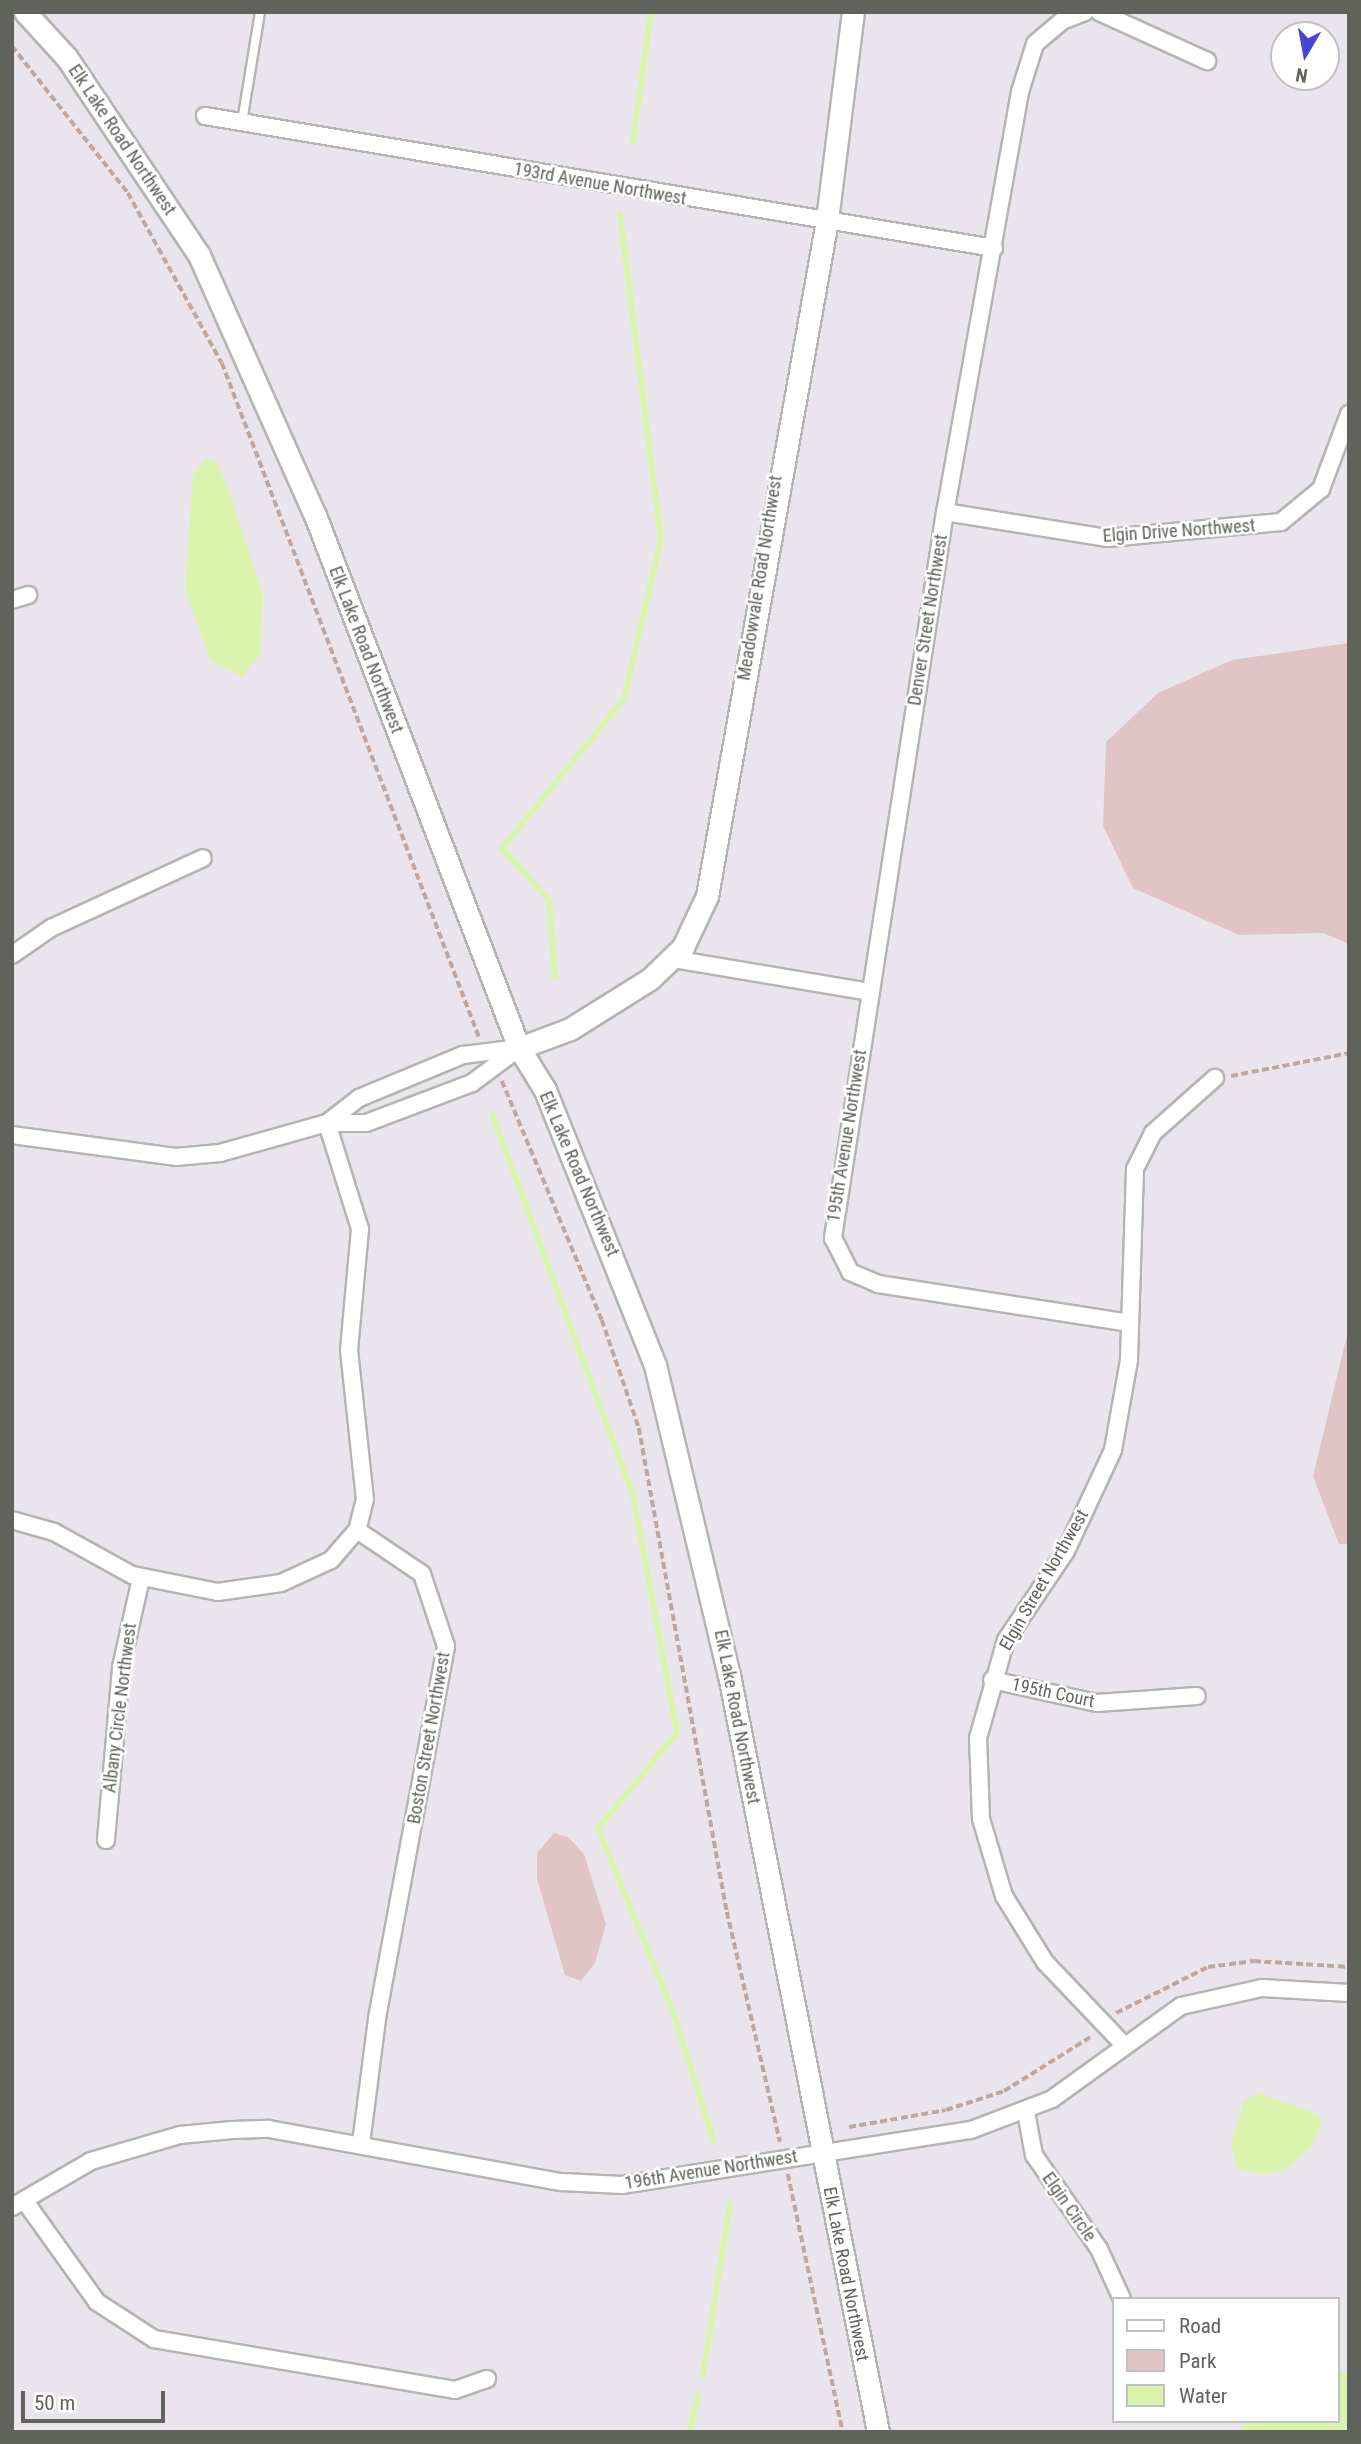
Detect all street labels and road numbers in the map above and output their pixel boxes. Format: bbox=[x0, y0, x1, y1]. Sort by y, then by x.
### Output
street label: Elk Lake Road Northwest bbox=[64, 61, 180, 219]
street label: 193rd Avenue Northwest bbox=[512, 158, 688, 210]
street label: Meadowvale Road Northwest bbox=[733, 474, 787, 682]
street label: Elgin Drive Northwest bbox=[1102, 515, 1256, 547]
street label: Denver Street Northwest bbox=[904, 533, 952, 707]
street label: Elk Lake Road Northwest bbox=[324, 563, 408, 737]
street label: 195th Avenue Northwest bbox=[823, 1048, 871, 1224]
street label: Elk Lake Road Northwest bbox=[534, 1088, 624, 1260]
street label: Elgin Street Northwest bbox=[995, 1506, 1093, 1654]
street label: Albany Circle Northwest bbox=[99, 1622, 141, 1794]
street label: Elk Lake Road Northwest bbox=[710, 1628, 764, 1806]
street label: Boston Street Northwest bbox=[403, 1650, 455, 1826]
street label: 195th Court bbox=[1010, 1674, 1096, 1712]
street label: 196th Avenue Northwest bbox=[623, 2146, 799, 2194]
street label: Elgin Circle bbox=[1037, 2168, 1101, 2246]
street label: Elk Lake Road Northwest bbox=[819, 2185, 873, 2363]

